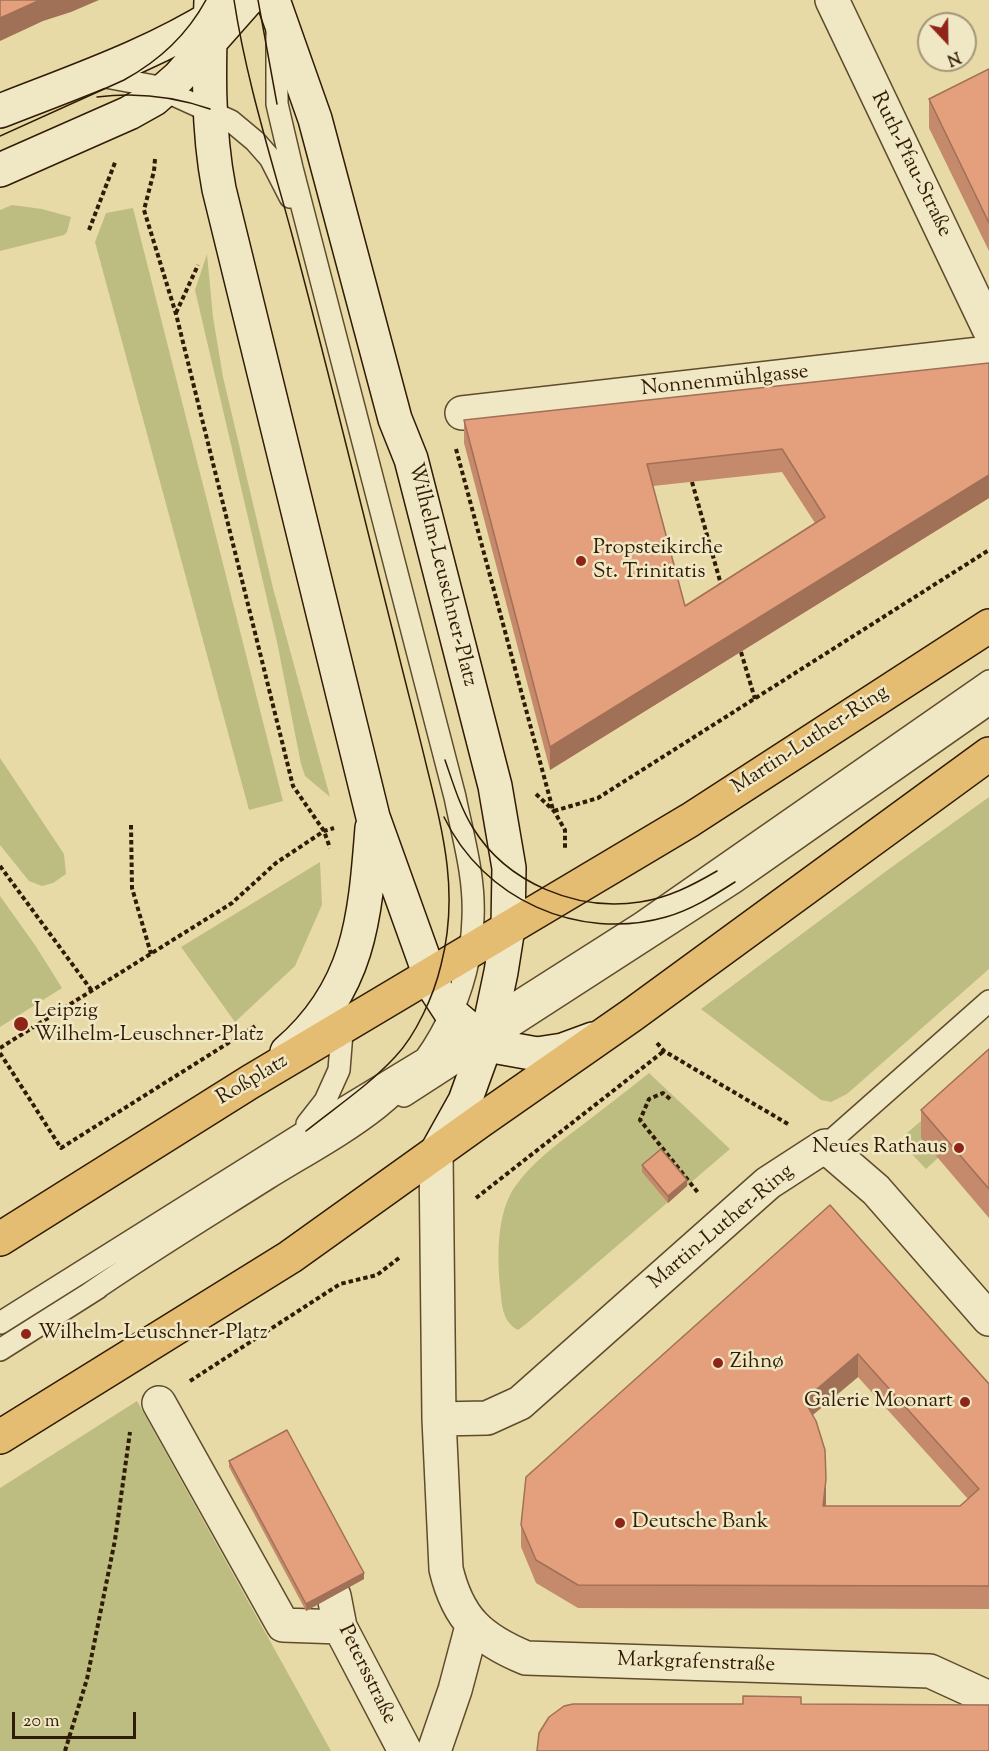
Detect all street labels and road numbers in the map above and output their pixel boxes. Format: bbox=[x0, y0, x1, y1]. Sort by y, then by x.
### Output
street label: Ruth-Pfau-Straße bbox=[864, 88, 956, 242]
street label: Nonnenmühlgasse bbox=[640, 361, 810, 403]
street label: Wilhelm-Leuschner-Platz bbox=[401, 461, 481, 689]
street label: Martin-Luther-Ring bbox=[728, 681, 894, 801]
street label: Roßplatz bbox=[213, 1050, 293, 1112]
street label: Martin-Luther-Ring bbox=[644, 1160, 800, 1296]
street label: Petersstraße bbox=[331, 1621, 401, 1729]
street label: Markgrafenstraße bbox=[617, 1649, 775, 1679]

